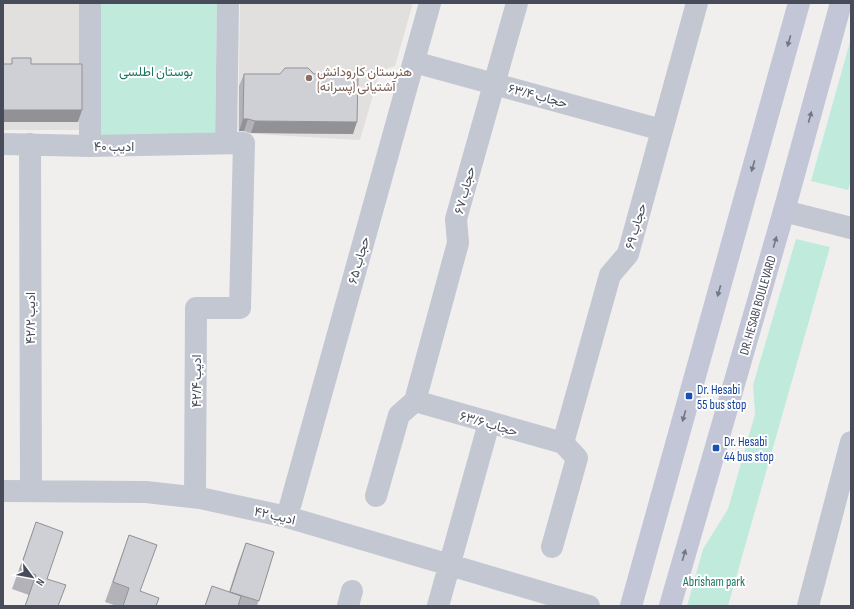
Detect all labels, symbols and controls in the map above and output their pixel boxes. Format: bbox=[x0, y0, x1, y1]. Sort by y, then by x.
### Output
one-way arrow bbox=[785, 34, 791, 47]
park label: بوستان اطلسی bbox=[119, 64, 193, 80]
place label: هنرستان کارودانش آشتیانی (پسرانه) bbox=[317, 64, 412, 96]
marker: هنرستان کارودانش آشتیانی (پسرانه) bbox=[304, 73, 314, 83]
street label: حجاب ۶۳/۴ bbox=[506, 80, 569, 112]
one-way arrow bbox=[807, 110, 813, 122]
street label: ادیب ۴۰ bbox=[94, 139, 134, 155]
one-way arrow bbox=[750, 159, 756, 172]
street label: حجاب ۶۷ bbox=[451, 165, 479, 216]
street label: حجاب ۶۹ bbox=[622, 201, 650, 251]
street label: حجاب ۶۵ bbox=[345, 235, 373, 286]
one-way arrow bbox=[772, 236, 778, 248]
street label: DR. HESABI BOULEVARD bbox=[736, 254, 780, 357]
one-way arrow bbox=[715, 285, 721, 297]
street label: ادیب ۴۲/۲ bbox=[23, 292, 39, 344]
street label: ادیب ۴۲/۴ bbox=[189, 355, 205, 407]
place label: Dr. Hesabi 55 bus stop bbox=[697, 382, 746, 413]
marker: Dr. Hesabi 55 bus stop bbox=[684, 391, 694, 401]
street label: حجاب ۶۳/۶ bbox=[458, 408, 520, 440]
one-way arrow bbox=[681, 410, 687, 422]
place label: Dr. Hesabi 44 bus stop bbox=[724, 434, 774, 465]
marker: Dr. Hesabi 44 bus stop bbox=[711, 443, 721, 453]
street label: ادیب ۴۲ bbox=[253, 503, 297, 528]
one-way arrow bbox=[682, 549, 688, 561]
north arrow bbox=[12, 557, 52, 597]
park label: Abrisham park bbox=[682, 574, 745, 590]
text: N bbox=[33, 576, 47, 588]

